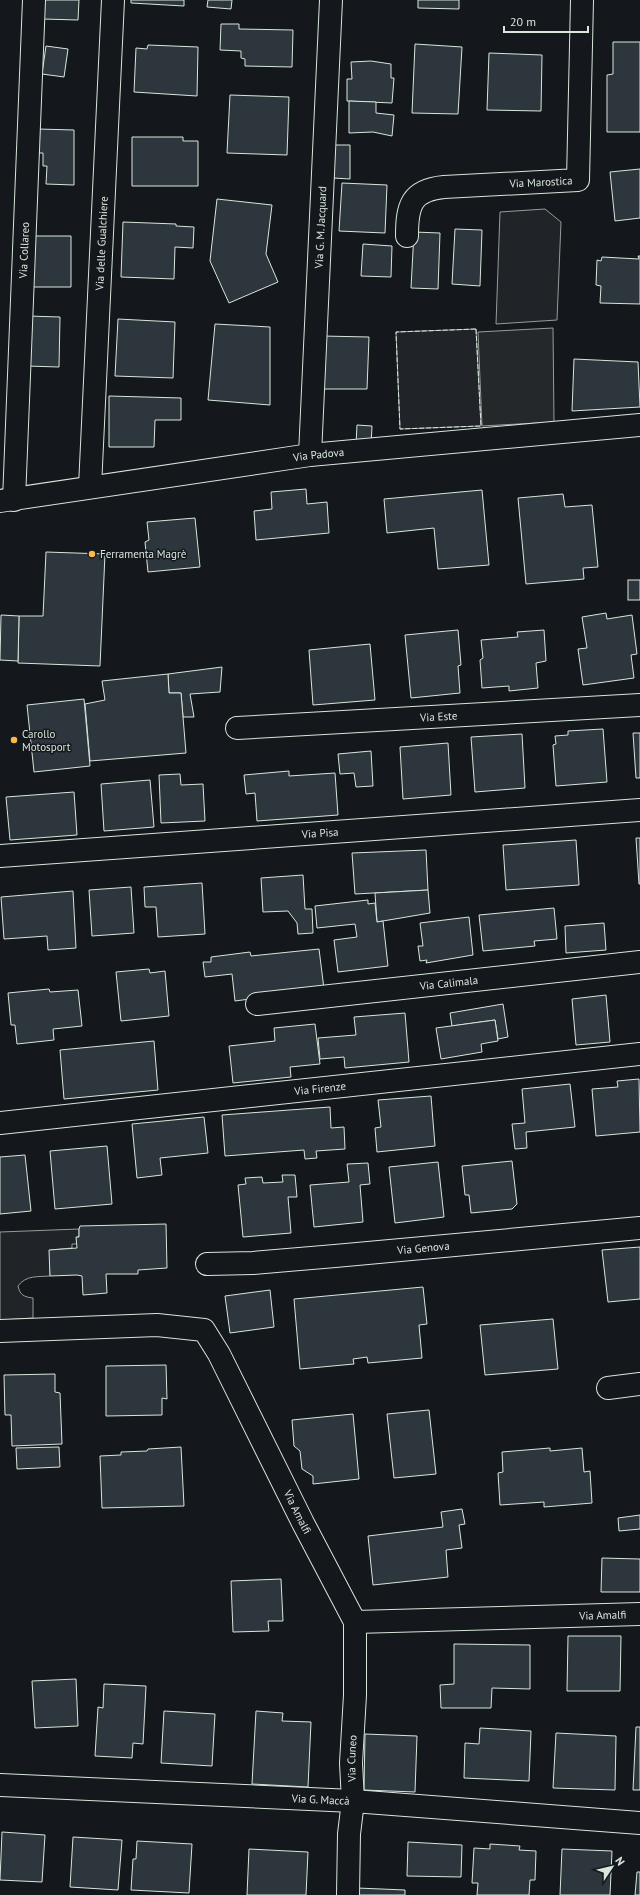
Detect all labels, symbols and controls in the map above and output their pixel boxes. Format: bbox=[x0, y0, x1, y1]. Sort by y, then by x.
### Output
scale bar bbox=[504, 8, 588, 34]
text: 20 m bbox=[510, 14, 536, 29]
street label: Via Marostica bbox=[508, 173, 573, 191]
street label: Via G. M. Jacquard bbox=[312, 186, 329, 270]
street label: Via delle Gualchiere bbox=[92, 195, 111, 292]
street label: Via Collareo bbox=[16, 222, 32, 280]
street label: Via Padova bbox=[291, 445, 345, 465]
place label: Ferramenta Magrè bbox=[100, 547, 187, 561]
marker: Ferramenta Magrè bbox=[87, 549, 97, 559]
street label: Via Este bbox=[419, 708, 458, 725]
place label: Carollo Motosport bbox=[22, 727, 71, 754]
marker: Carollo Motosport bbox=[9, 735, 19, 745]
street label: Via Pisa bbox=[300, 825, 339, 841]
street label: Via Calimala bbox=[418, 973, 479, 993]
street label: Via Firenze bbox=[293, 1079, 347, 1098]
street label: Via Genova bbox=[396, 1239, 450, 1257]
street label: Via Amalfi bbox=[280, 1487, 314, 1536]
street label: Via Amalfi bbox=[578, 1607, 627, 1623]
street label: Via Cuneo bbox=[344, 1734, 360, 1783]
street label: Via G. Maccà bbox=[290, 1791, 350, 1808]
north arrow bbox=[592, 1847, 632, 1887]
text: N bbox=[612, 1854, 628, 1868]

